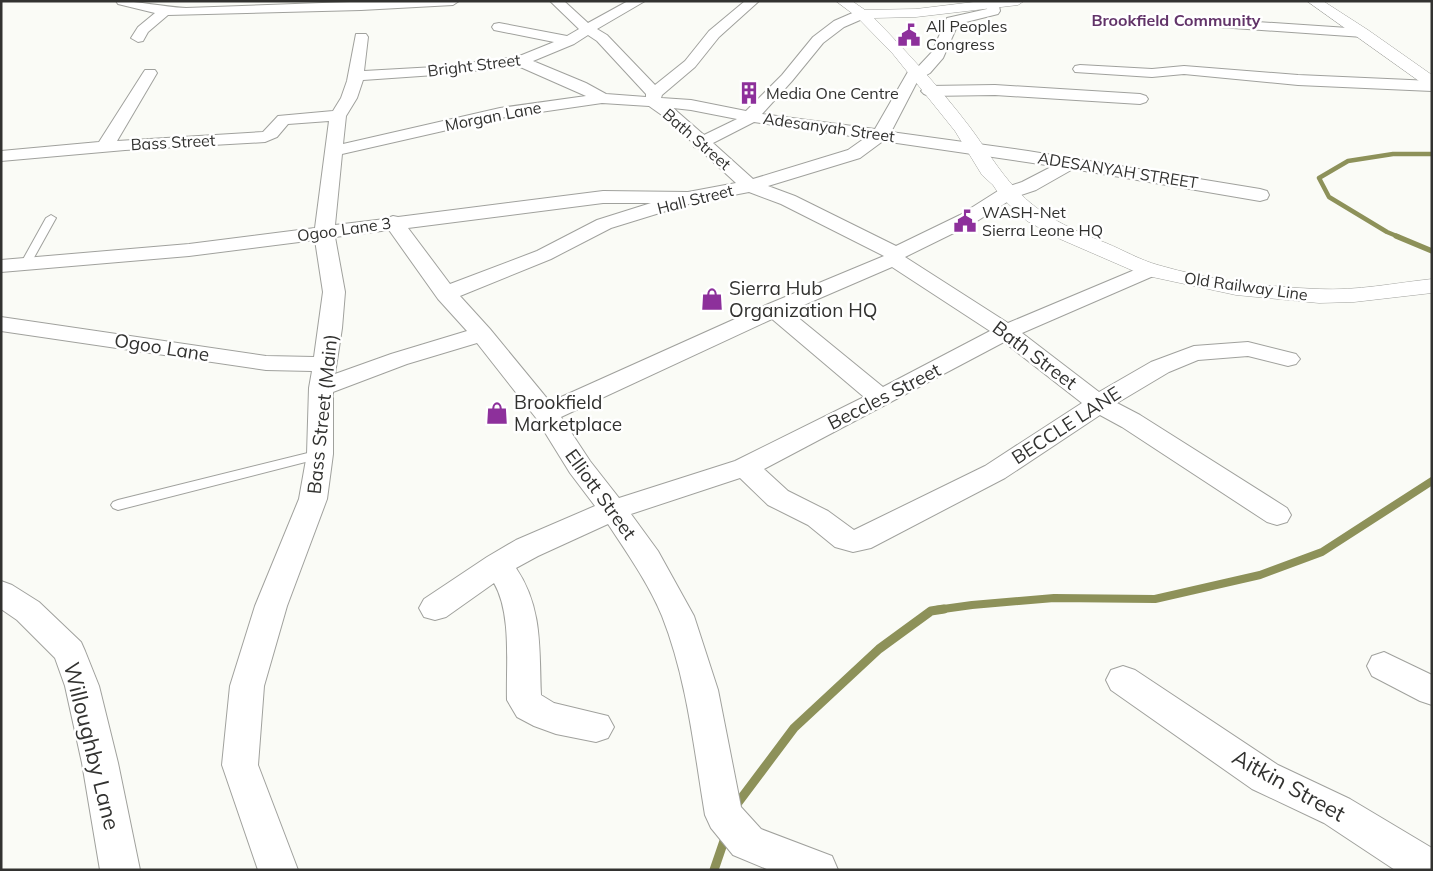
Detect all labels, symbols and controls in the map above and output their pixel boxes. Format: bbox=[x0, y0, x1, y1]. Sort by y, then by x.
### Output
district label: Brookfield Community bbox=[1091, 10, 1261, 30]
place label: All Peoples Congress bbox=[926, 16, 1008, 54]
public building icon: All Peoples Congress bbox=[896, 22, 922, 48]
street label: Bright Street bbox=[426, 49, 522, 81]
building icon: Media One Centre bbox=[736, 80, 762, 106]
place label: Media One Centre bbox=[766, 83, 899, 103]
street label: Morgan Lane bbox=[443, 97, 543, 135]
street label: Bath Street bbox=[659, 104, 736, 174]
street label: Adesanyah Street bbox=[762, 108, 896, 146]
street label: Bass Street bbox=[130, 130, 216, 154]
street label: ADESANYAH STREET bbox=[1036, 147, 1200, 193]
street label: Hall Street bbox=[655, 180, 736, 218]
place label: WASH-Net Sierra Leone HQ bbox=[982, 202, 1103, 240]
public building icon: WASH-Net Sierra Leone HQ bbox=[952, 208, 978, 234]
street label: Ogoo Lane 3 bbox=[296, 213, 392, 245]
street label: Old Railway Line bbox=[1183, 267, 1309, 305]
place label: Sierra Hub Organization HQ bbox=[729, 276, 877, 322]
shop icon: Sierra Hub Organization HQ bbox=[699, 286, 725, 312]
street label: Bath Street bbox=[988, 315, 1082, 395]
street label: Ogoo Lane bbox=[113, 328, 211, 366]
street label: Bass Street (Main) bbox=[302, 333, 342, 495]
street label: Beccles Street bbox=[823, 357, 945, 435]
street label: BECCLE LANE bbox=[1007, 381, 1125, 469]
place label: Brookfield Marketplace bbox=[514, 390, 622, 436]
shop icon: Brookfield Marketplace bbox=[484, 400, 510, 426]
street label: Elliott Street bbox=[560, 444, 642, 544]
street label: Willoughby Lane bbox=[58, 659, 126, 833]
street label: Aitkin Street bbox=[1227, 742, 1351, 828]

